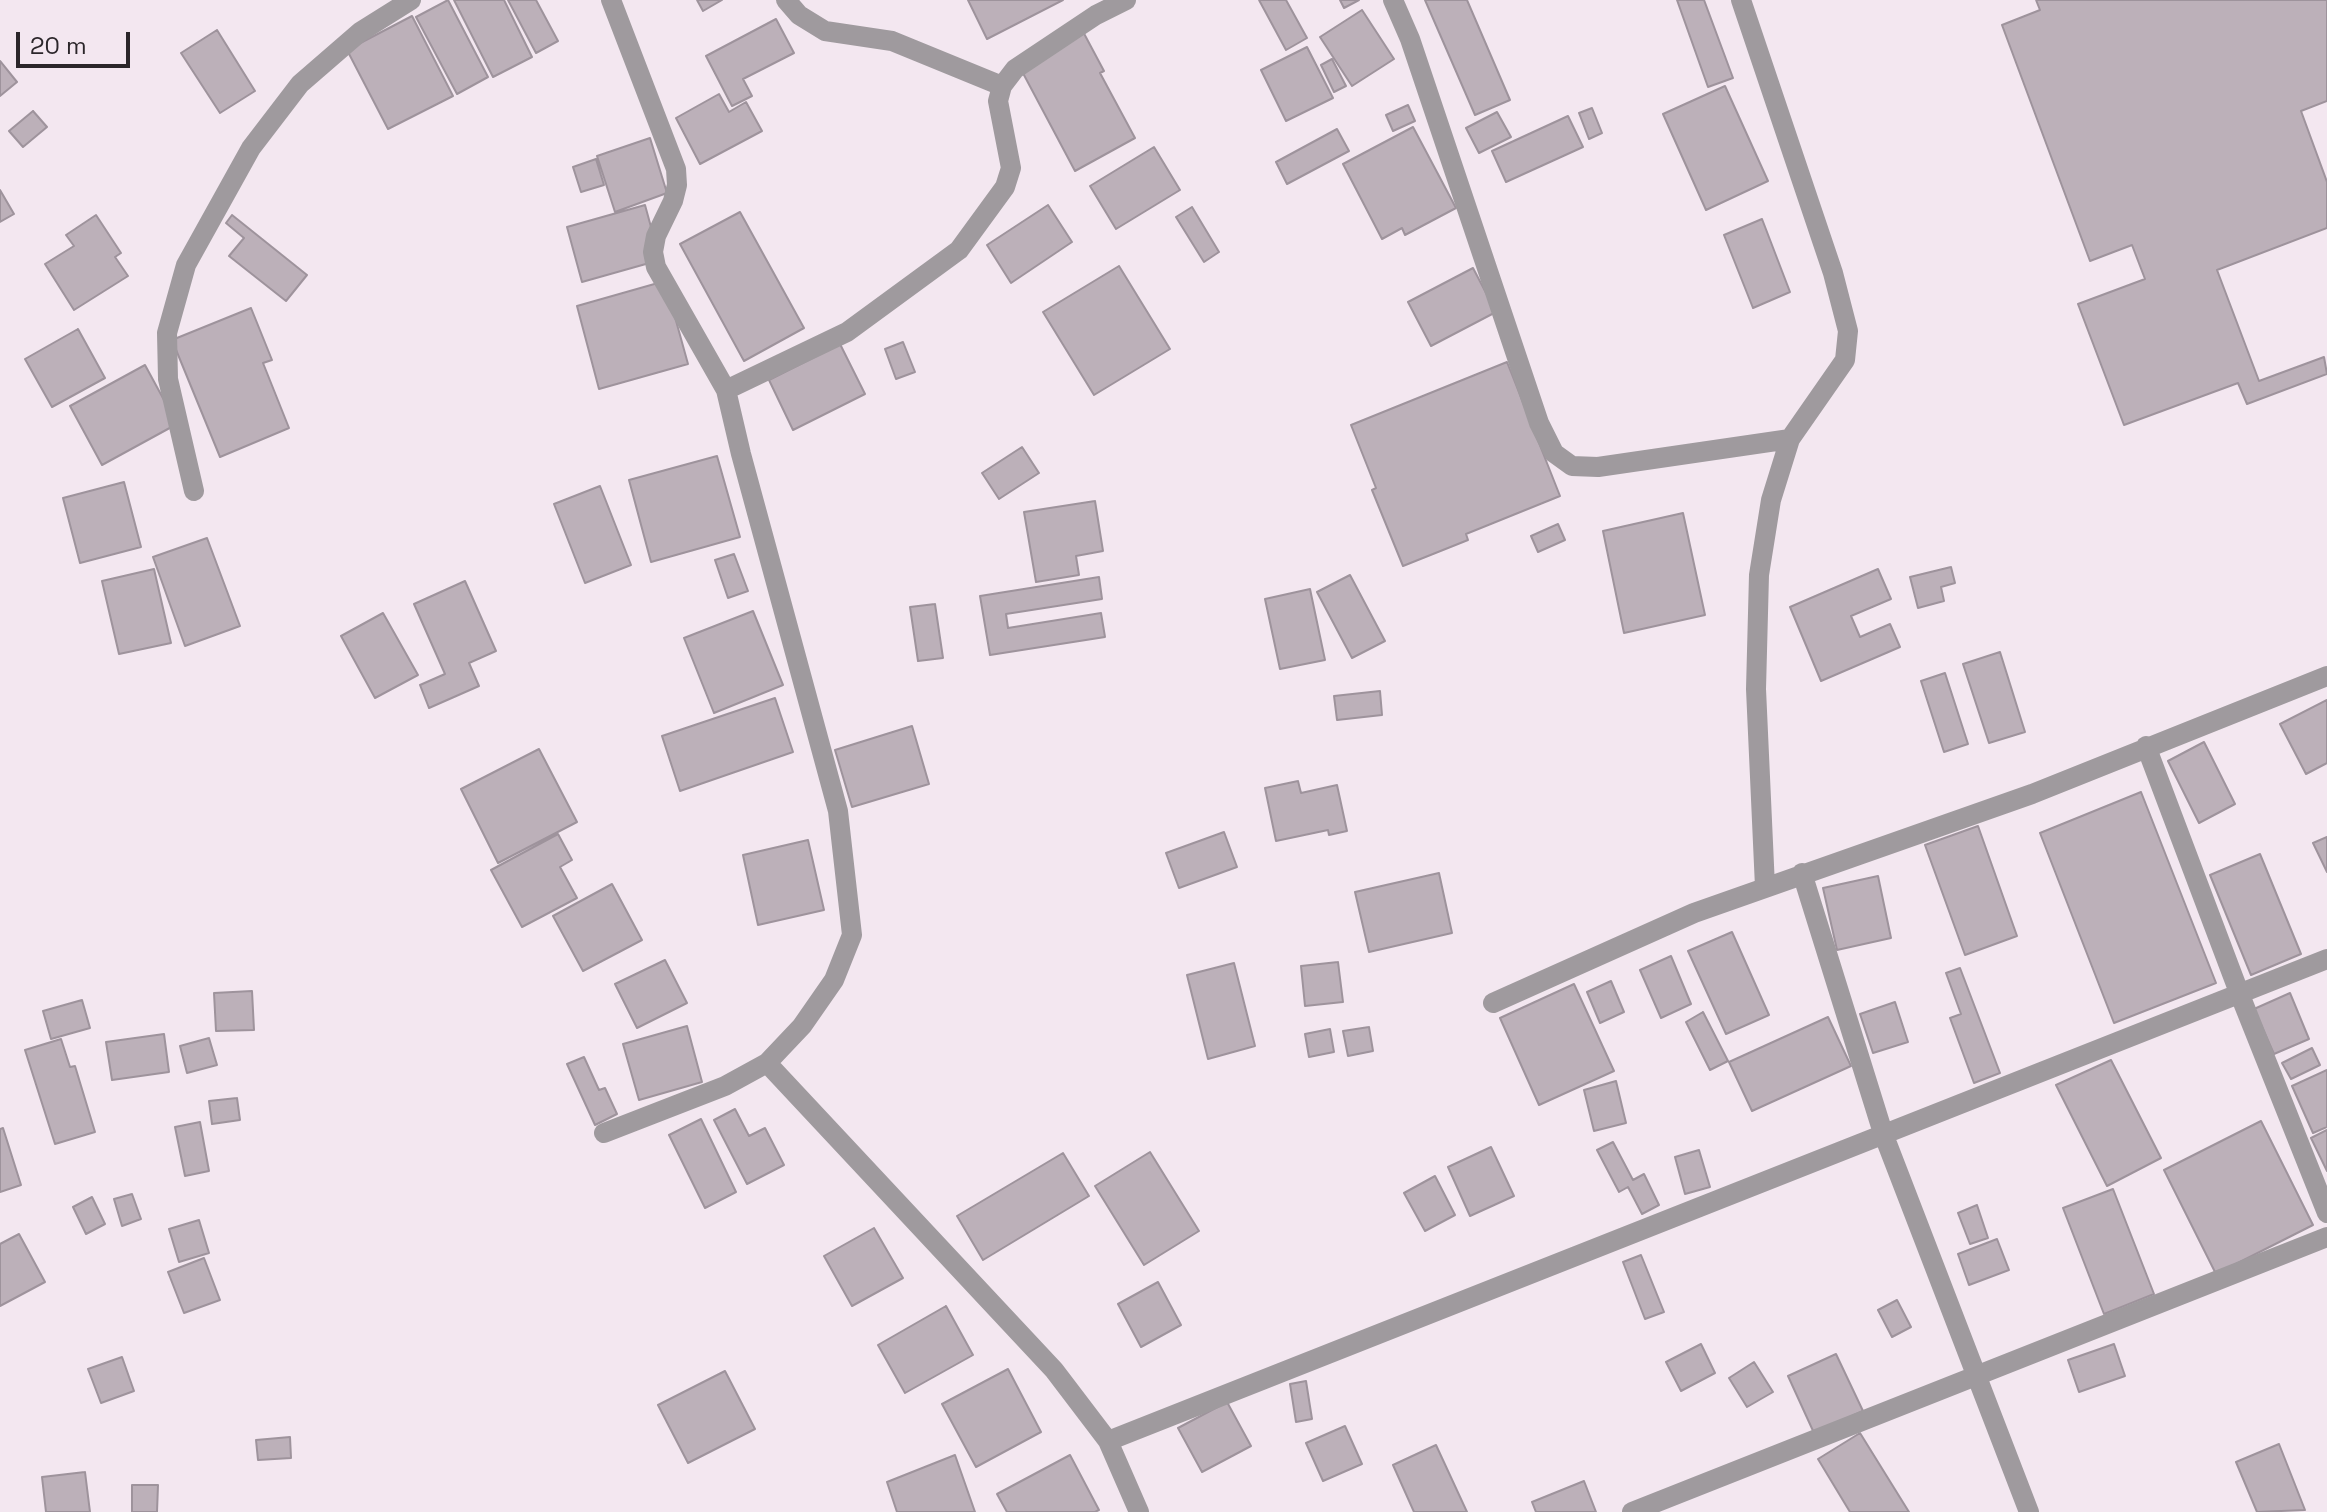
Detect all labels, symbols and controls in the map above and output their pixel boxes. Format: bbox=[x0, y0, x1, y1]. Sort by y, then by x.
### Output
scale bar bbox=[20, 16, 134, 66]
text: 20 m bbox=[30, 30, 87, 61]

